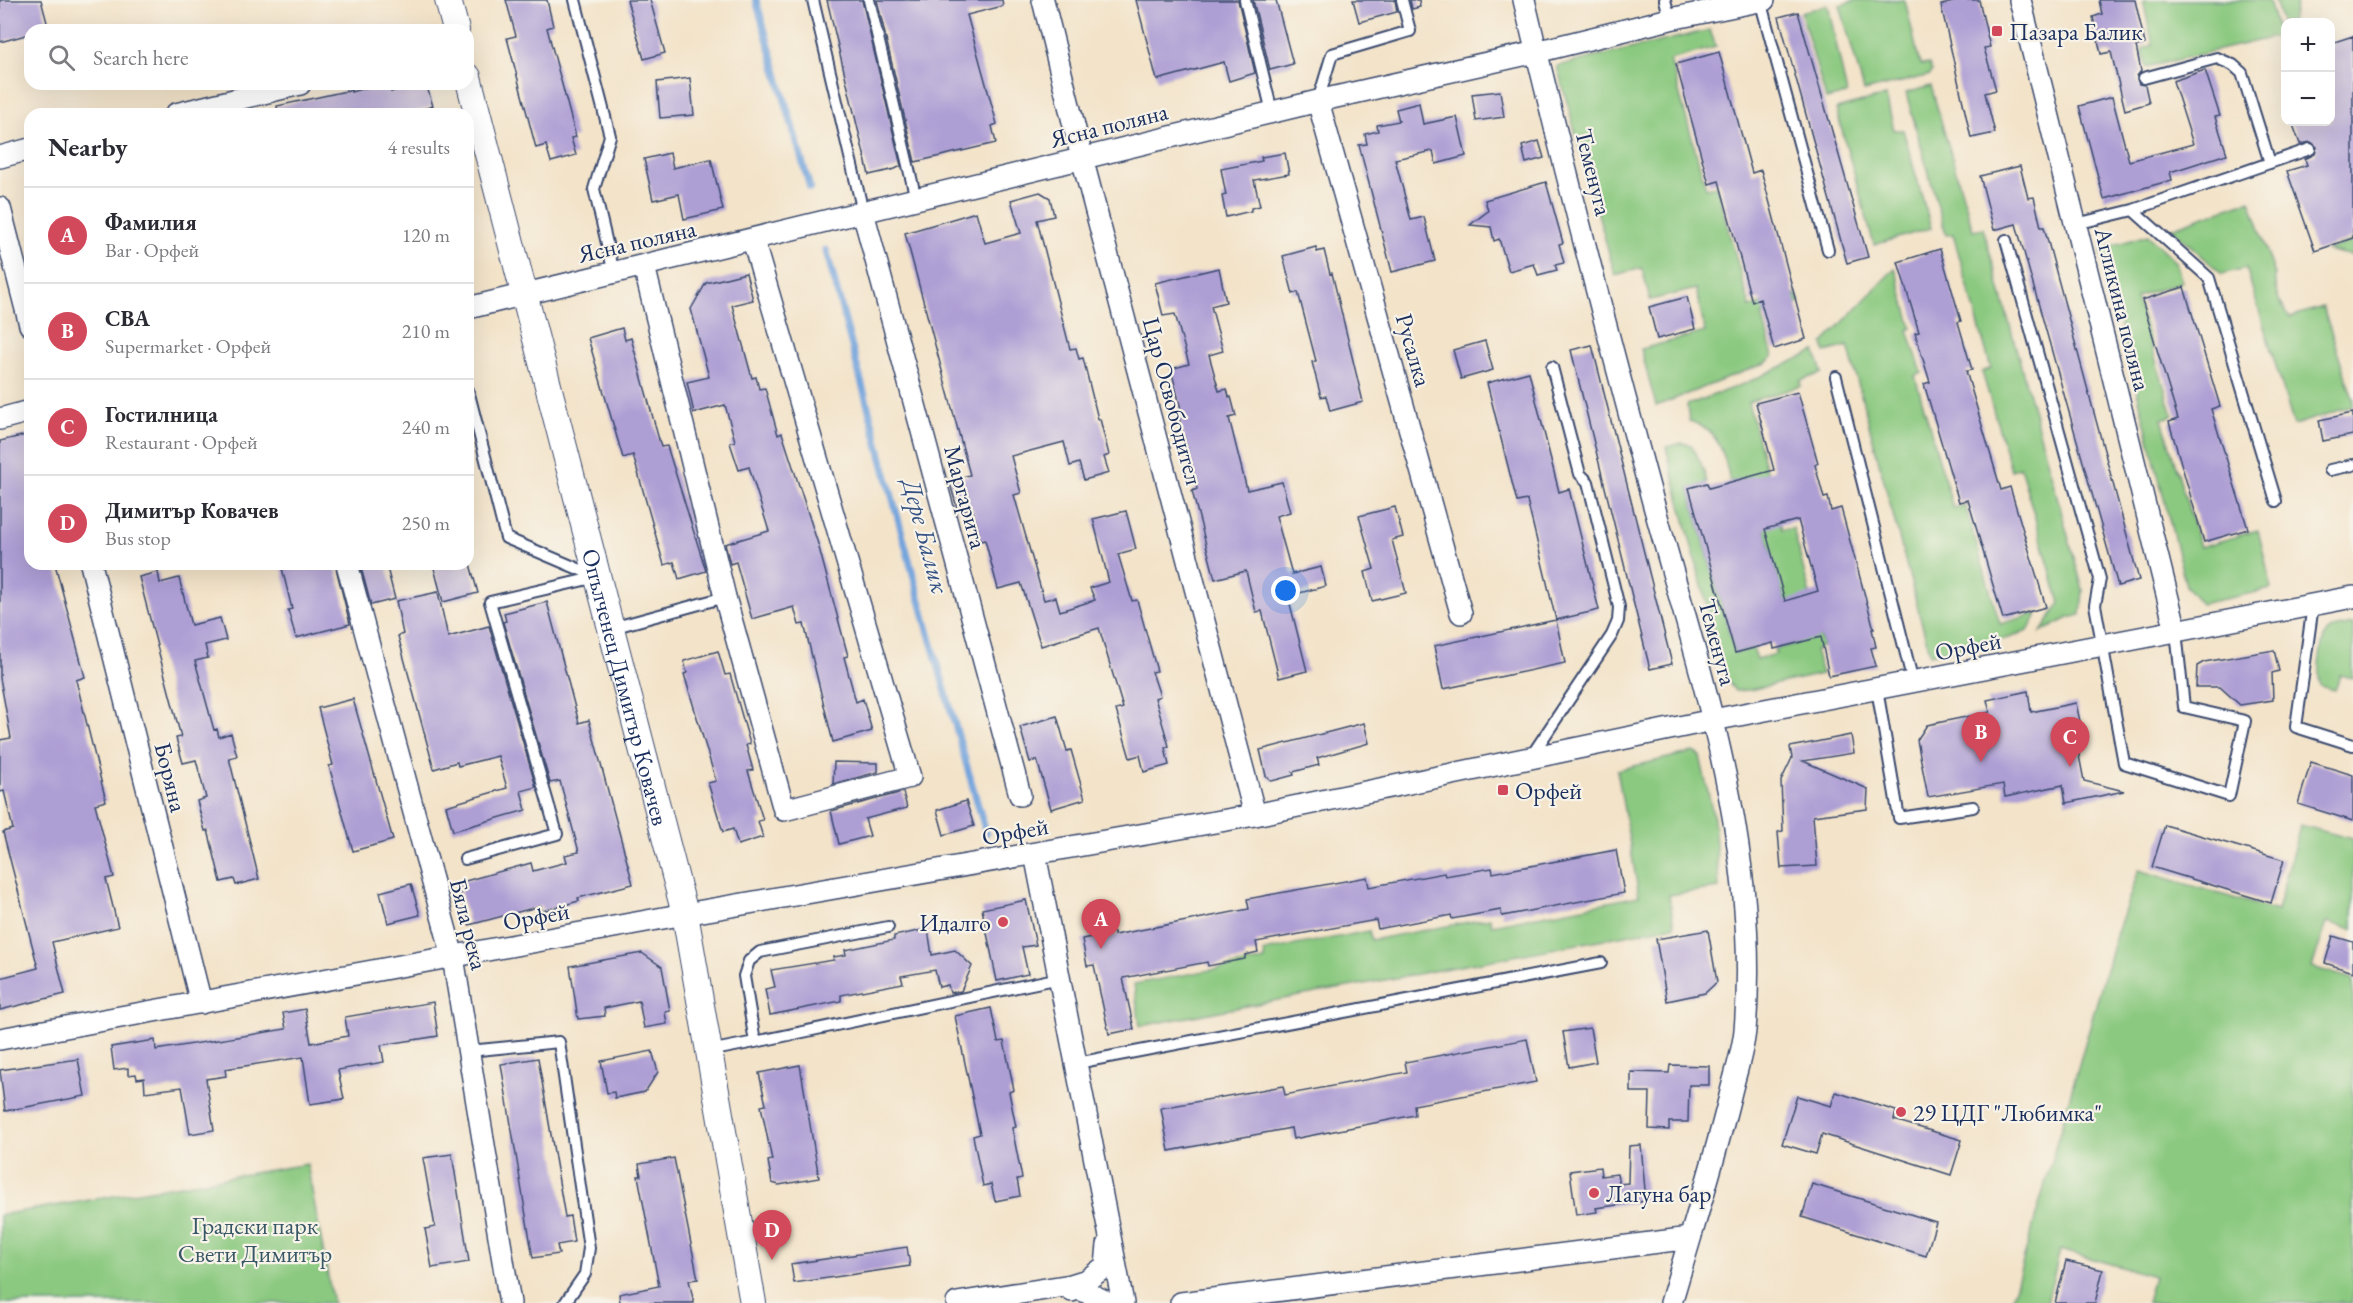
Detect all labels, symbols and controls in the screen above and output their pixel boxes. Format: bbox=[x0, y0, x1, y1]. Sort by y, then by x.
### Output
place label: Пазара Балик bbox=[2009, 16, 2143, 47]
map controls bbox=[2281, 18, 2335, 126]
button: + bbox=[2281, 18, 2335, 72]
search box bbox=[24, 24, 474, 90]
marker: Пазара Балик bbox=[1990, 24, 2004, 38]
icon: search bbox=[45, 41, 78, 74]
text: Search here bbox=[93, 43, 188, 72]
button: − bbox=[2281, 72, 2335, 126]
street label: Ясна поляна bbox=[1046, 95, 1171, 155]
street label: Теменуга bbox=[1568, 125, 1620, 219]
text: Nearby bbox=[48, 130, 128, 164]
text: 4 results bbox=[387, 134, 450, 160]
text: Фамилия bbox=[105, 208, 197, 237]
street label: Ясна поляна bbox=[574, 212, 699, 270]
text: A bbox=[60, 222, 75, 248]
text: 120 m bbox=[402, 222, 450, 248]
street label: Агликина поляна bbox=[2087, 223, 2158, 394]
text: Bar · Орфей bbox=[105, 237, 199, 263]
text: CBA bbox=[105, 304, 150, 333]
street label: Русалка bbox=[1389, 310, 1439, 390]
street label: Цар Освободител bbox=[1136, 314, 1210, 488]
text: B bbox=[61, 318, 74, 344]
text: 210 m bbox=[402, 318, 450, 344]
text: Supermarket · Орфей bbox=[105, 333, 271, 359]
text: Гостилница bbox=[105, 400, 218, 429]
text: C bbox=[60, 414, 75, 440]
text: 240 m bbox=[402, 414, 450, 440]
text: Restaurant · Орфей bbox=[105, 429, 258, 455]
street label: Маргарита bbox=[937, 442, 995, 553]
water label: Дере Балик bbox=[894, 473, 958, 598]
text: Димитър Ковачев bbox=[105, 496, 279, 525]
text: D bbox=[60, 510, 75, 536]
text: 250 m bbox=[402, 510, 450, 536]
text: Bus stop bbox=[105, 525, 171, 551]
street label: Опълченец Димитър Ковачев bbox=[575, 545, 677, 828]
your location bbox=[1271, 576, 1300, 605]
street label: Теменуга bbox=[1692, 595, 1745, 689]
street label: Орфей bbox=[1932, 624, 2004, 668]
pin: B bbox=[1962, 712, 2000, 762]
pin: C bbox=[2050, 718, 2090, 767]
street label: Боряна bbox=[147, 739, 195, 816]
place label: Орфей bbox=[1515, 775, 1582, 806]
marker: Орфей bbox=[1496, 783, 1510, 797]
street label: Орфей bbox=[979, 810, 1051, 852]
street label: Бяла река bbox=[443, 875, 495, 973]
street label: Орфей bbox=[500, 895, 572, 937]
pin: A bbox=[1082, 900, 1120, 949]
place label: Идалго bbox=[919, 907, 991, 938]
marker: Идалго bbox=[996, 915, 1010, 929]
place label: 29 ЦДГ "Любимка" bbox=[1913, 1097, 2102, 1128]
marker: 29 ЦДГ "Любимка" bbox=[1894, 1105, 1908, 1119]
place label: Лагуна бар bbox=[1606, 1178, 1711, 1209]
marker: Лагуна бар bbox=[1587, 1186, 1601, 1200]
park label: Градски парк Свети Димитър bbox=[178, 1210, 332, 1269]
pin: D bbox=[752, 1210, 792, 1260]

